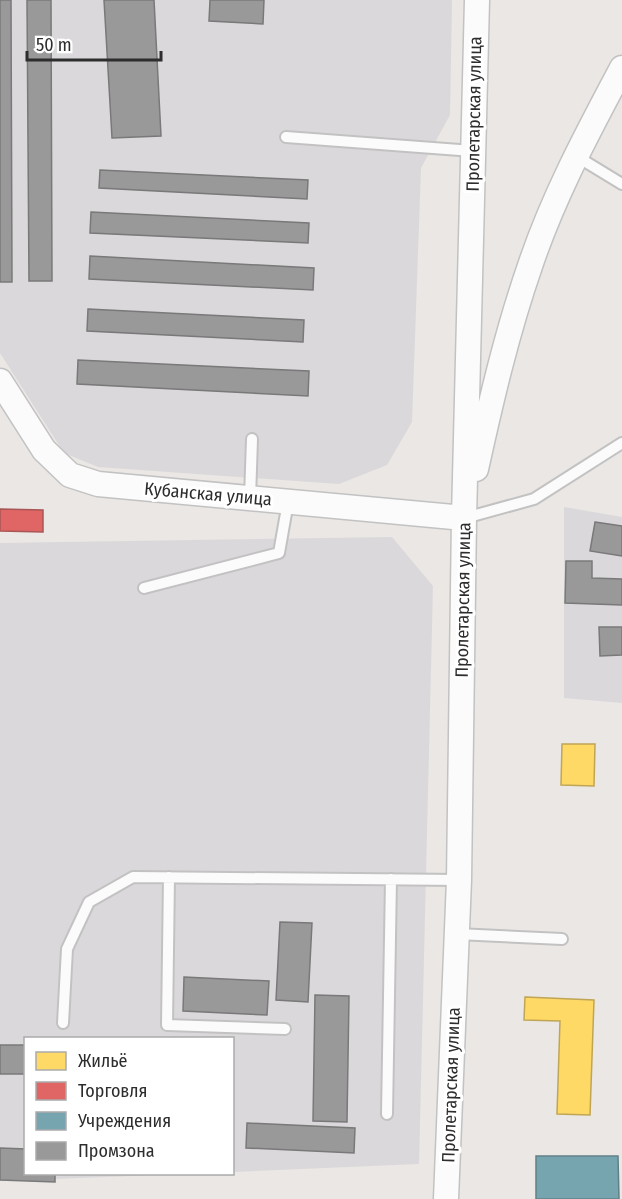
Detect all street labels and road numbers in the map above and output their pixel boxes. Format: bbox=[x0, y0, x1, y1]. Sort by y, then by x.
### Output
street label: Пролетарская улица bbox=[462, 36, 486, 192]
street label: Кубанская улица bbox=[143, 477, 273, 511]
street label: Пролетарская улица bbox=[451, 522, 475, 678]
street label: Пролетарская улица bbox=[437, 1007, 465, 1163]

